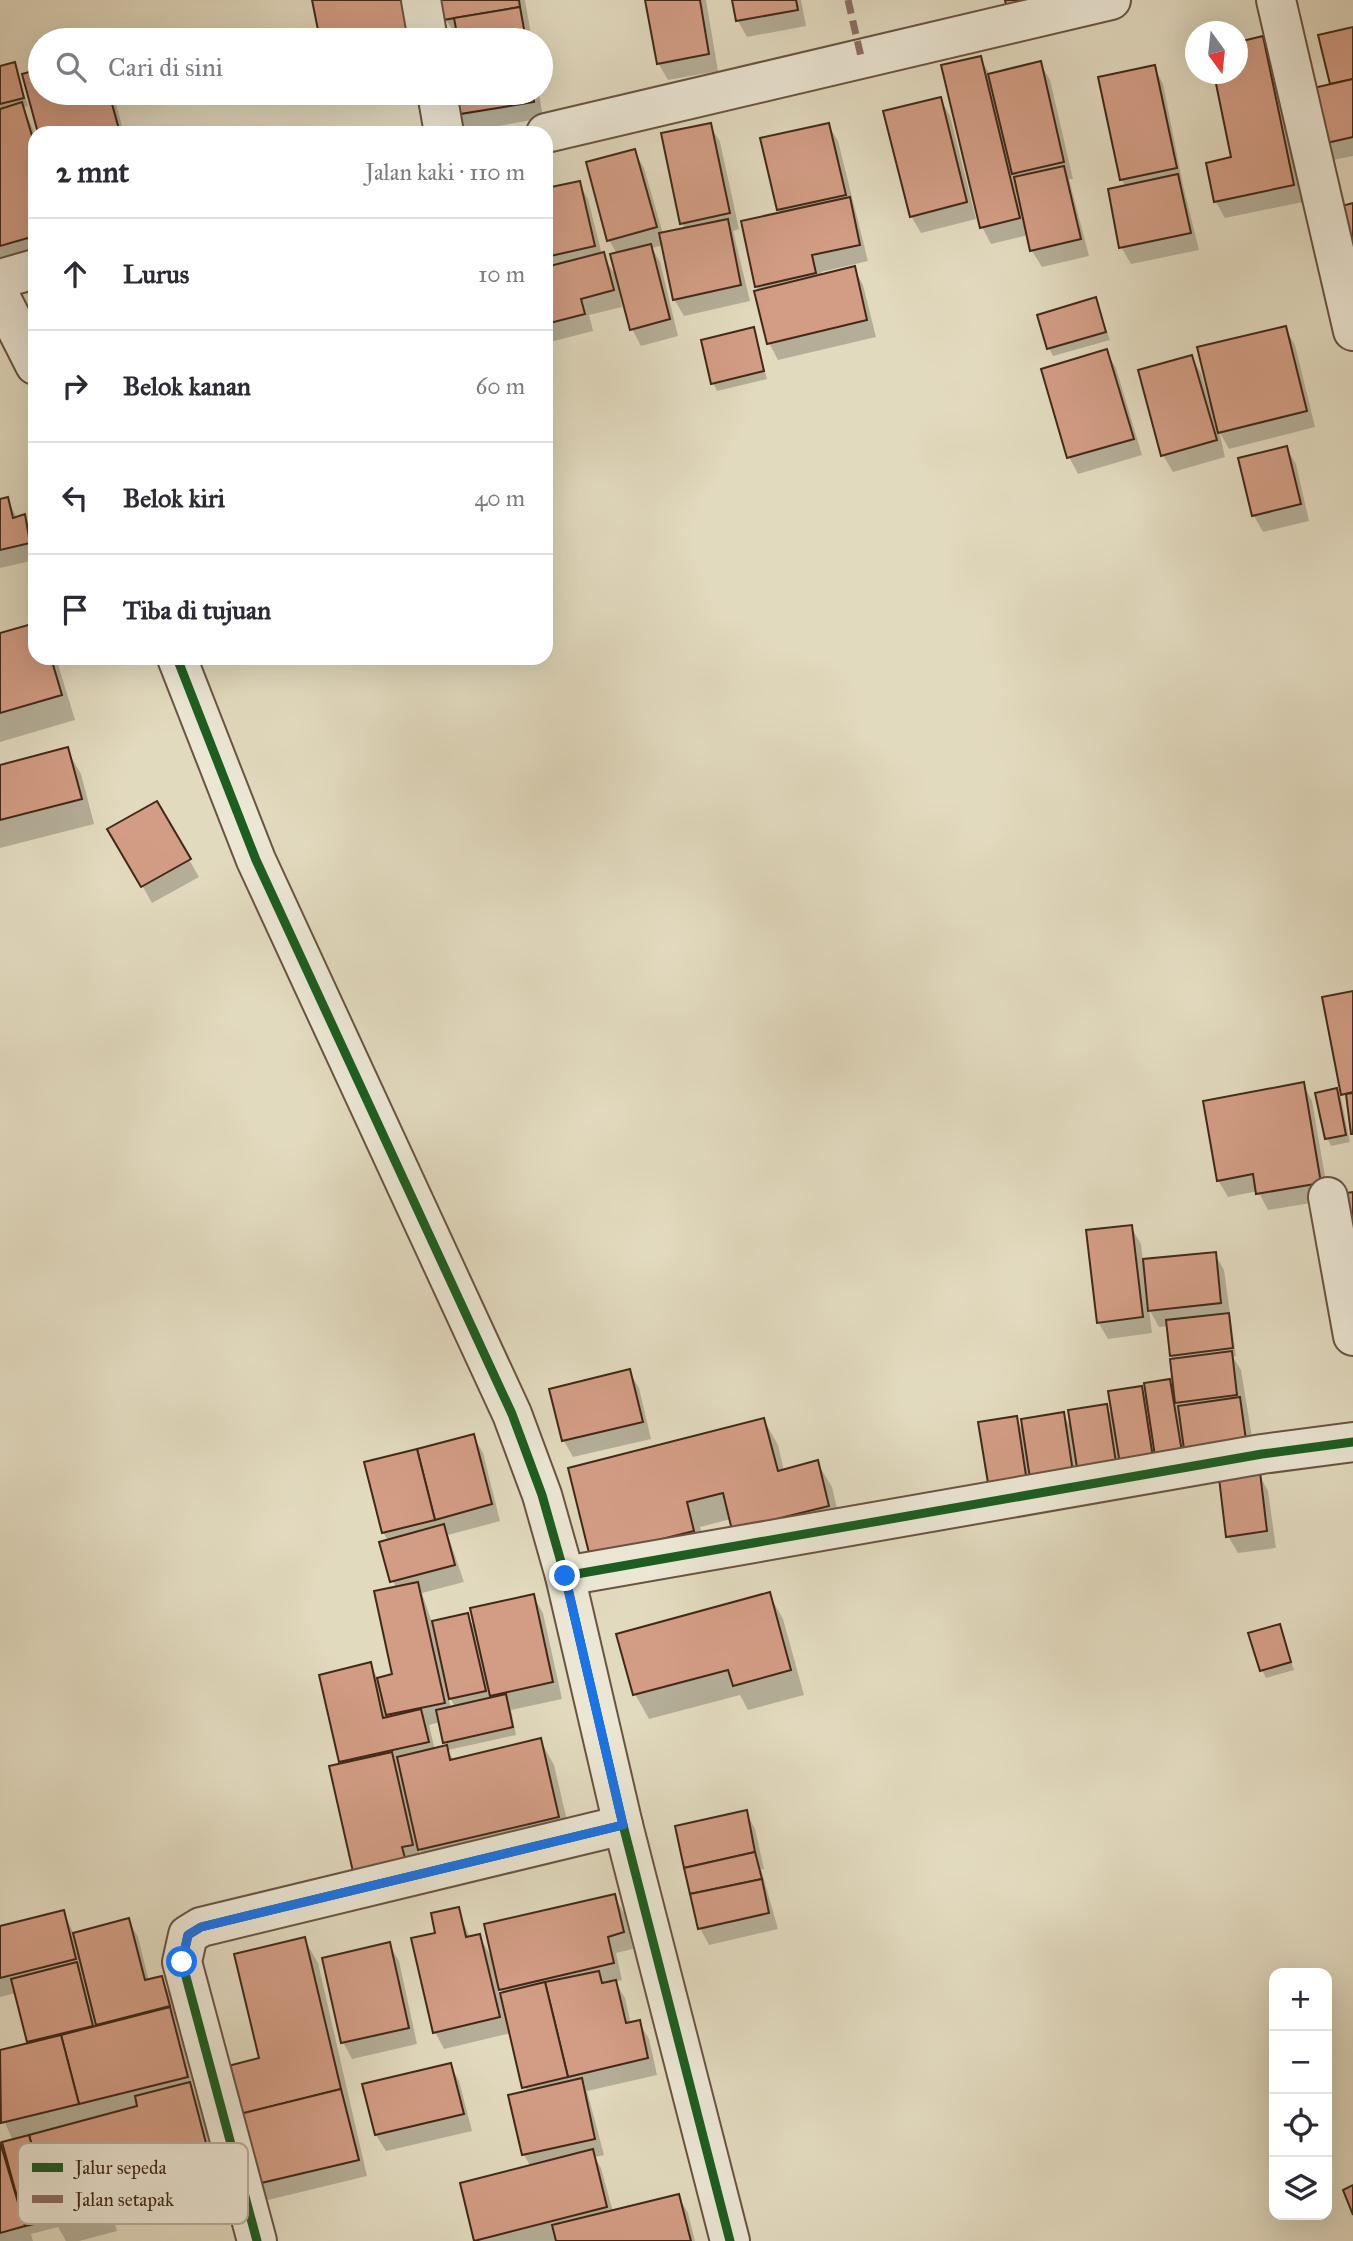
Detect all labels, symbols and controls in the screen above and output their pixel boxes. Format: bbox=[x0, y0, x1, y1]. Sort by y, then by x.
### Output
north arrow bbox=[1185, 21, 1248, 84]
search box bbox=[28, 28, 553, 105]
icon: search bbox=[52, 48, 90, 86]
text: Cari di sini bbox=[108, 51, 223, 83]
text: 2 mnt bbox=[56, 154, 129, 190]
text: Jalan kaki · 110 m bbox=[365, 158, 525, 186]
icon: ahead bbox=[56, 255, 94, 293]
text: Lurus bbox=[123, 258, 189, 290]
text: 10 m bbox=[478, 260, 525, 288]
icon: right bbox=[56, 367, 94, 405]
text: Belok kanan bbox=[123, 370, 251, 402]
text: 60 m bbox=[476, 372, 525, 400]
icon: left bbox=[56, 479, 94, 517]
text: Belok kiri bbox=[123, 482, 225, 514]
text: 40 m bbox=[475, 484, 525, 512]
icon: arrive bbox=[56, 591, 94, 629]
text: Tiba di tujuan bbox=[123, 594, 271, 626]
route end bbox=[549, 1560, 580, 1591]
route start bbox=[166, 1946, 197, 1977]
map controls bbox=[1269, 1968, 1332, 2220]
button: + bbox=[1269, 1968, 1332, 2031]
button: − bbox=[1269, 2031, 1332, 2094]
button: locate bbox=[1269, 2094, 1332, 2157]
legend bbox=[18, 2143, 248, 2224]
text: Jalur sepeda bbox=[73, 2156, 167, 2180]
button: layers bbox=[1269, 2157, 1332, 2220]
text: Jalan setapak bbox=[73, 2188, 174, 2212]

